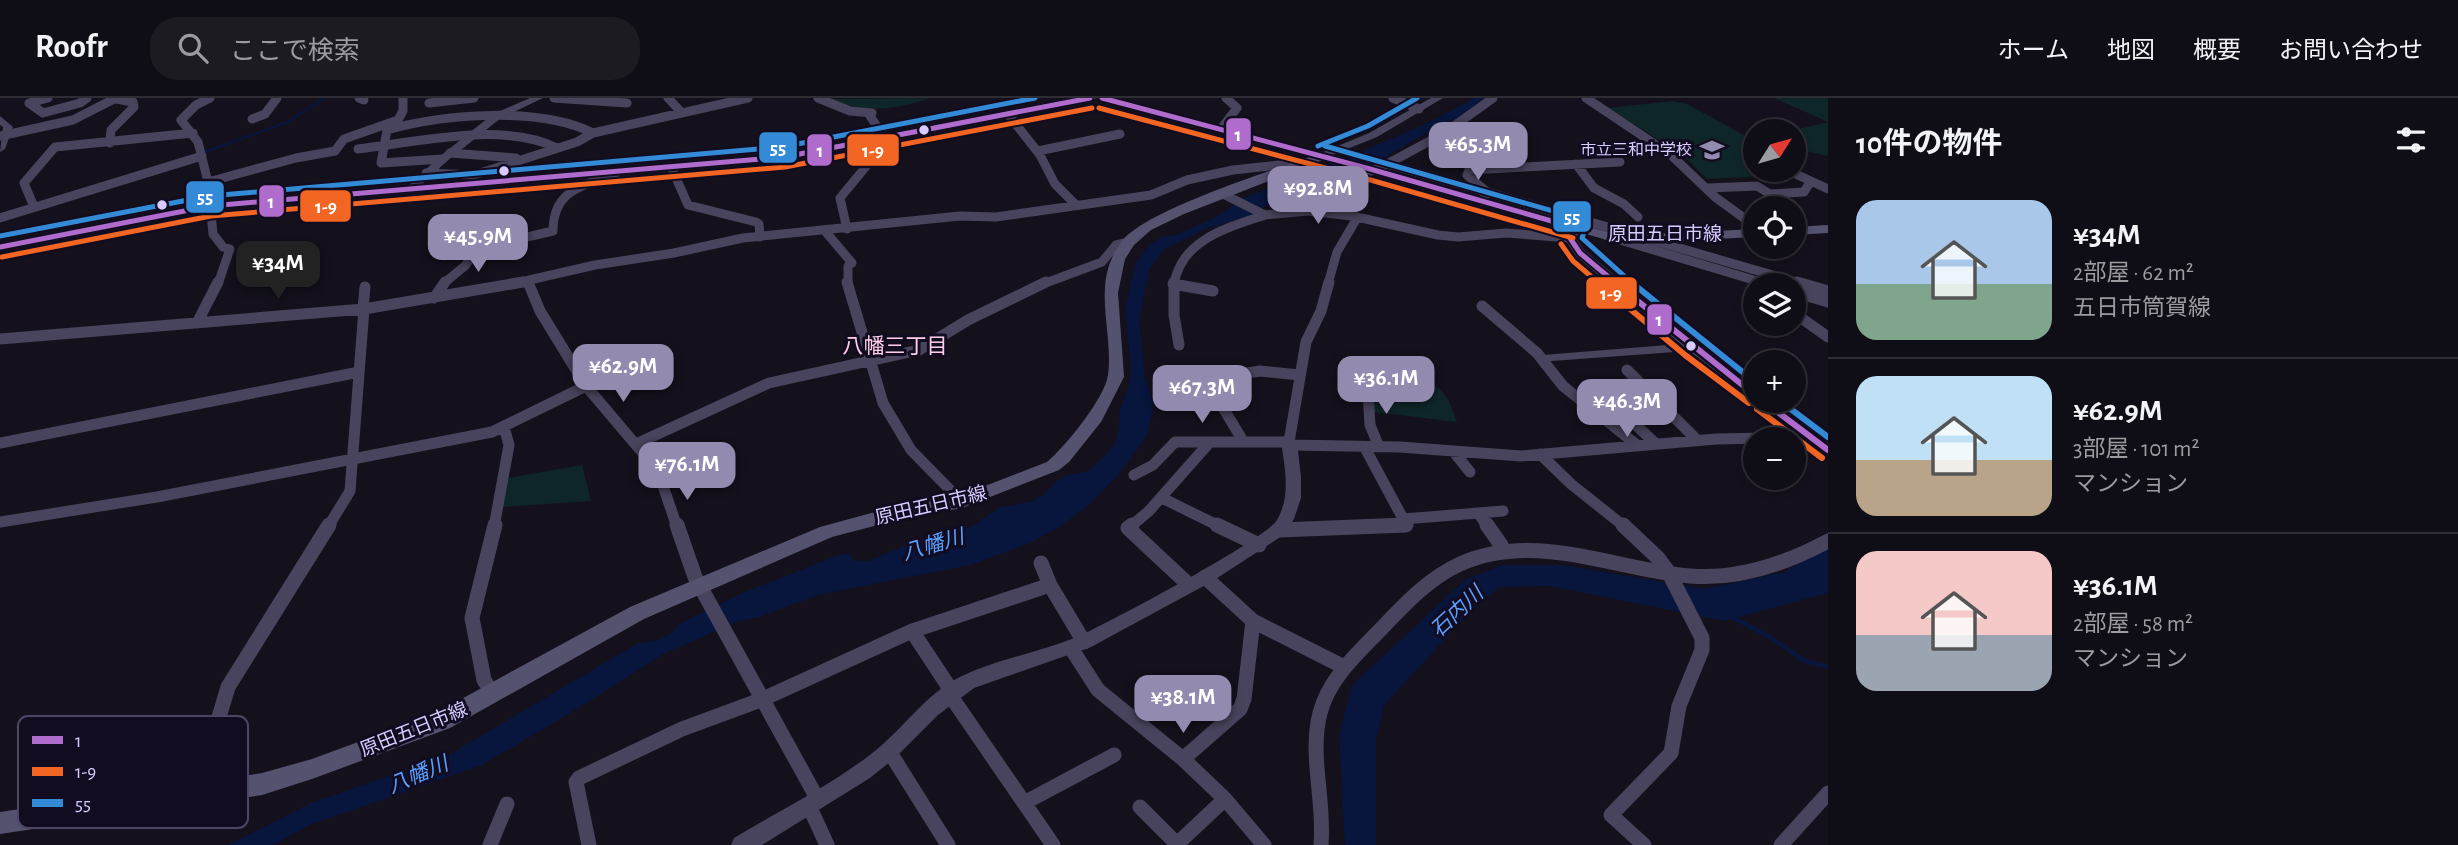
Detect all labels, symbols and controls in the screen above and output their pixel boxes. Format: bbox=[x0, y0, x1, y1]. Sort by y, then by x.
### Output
search box bbox=[150, 17, 640, 80]
icon: search bbox=[174, 29, 212, 67]
text: Roofr bbox=[35, 31, 108, 64]
text: ここで検索 bbox=[230, 38, 360, 64]
text: ホーム bbox=[1998, 39, 2069, 63]
text: 地図 bbox=[2107, 39, 2155, 63]
text: 概要 bbox=[2193, 39, 2241, 63]
text: お問い合わせ bbox=[2279, 39, 2423, 63]
line badge: 1 bbox=[1225, 117, 1252, 151]
north arrow bbox=[1743, 119, 1806, 182]
map controls bbox=[1743, 119, 1806, 490]
icon: filters bbox=[2392, 121, 2430, 159]
pin: ¥65.3M bbox=[1421, 122, 1535, 182]
unlabelled marker bbox=[917, 123, 931, 137]
text: 1 bbox=[1235, 126, 1241, 145]
text: 10件の物件 bbox=[1856, 129, 2002, 159]
line badge: 55 bbox=[758, 131, 798, 164]
line badge: 1 bbox=[806, 133, 833, 167]
line badge: 1-9 bbox=[846, 133, 900, 167]
text: ¥65.3M bbox=[1445, 133, 1511, 156]
school or university icon: 市立三和中学校 bbox=[1698, 136, 1726, 164]
text: 55 bbox=[770, 139, 786, 158]
place label: 市立三和中学校 bbox=[1580, 141, 1692, 158]
text: 1 bbox=[817, 142, 823, 161]
text: 1-9 bbox=[862, 142, 884, 161]
unlabelled marker bbox=[497, 164, 511, 178]
pin: ¥92.8M bbox=[1261, 166, 1375, 226]
text: ¥92.8M bbox=[1284, 177, 1352, 200]
line badge: 55 bbox=[185, 180, 225, 214]
line badge: 1 bbox=[258, 184, 285, 218]
text: 55 bbox=[197, 188, 213, 207]
line badge: 1-9 bbox=[299, 189, 352, 223]
text: 1 bbox=[268, 193, 274, 212]
button: locate bbox=[1743, 196, 1806, 259]
unlabelled marker bbox=[155, 198, 169, 212]
text: 1-9 bbox=[315, 198, 337, 217]
line badge: 55 bbox=[1552, 200, 1592, 233]
text: 55 bbox=[1564, 208, 1580, 227]
pin: ¥45.9M bbox=[421, 214, 535, 274]
text: ¥34M bbox=[2073, 220, 2141, 250]
street label: 原田五日市線 bbox=[1608, 223, 1722, 244]
text: ¥45.9M bbox=[444, 225, 512, 248]
icon: home bbox=[1912, 228, 1996, 312]
pin: ¥34M bbox=[237, 242, 319, 301]
text: ¥34M bbox=[252, 252, 304, 275]
text: 2部屋 · 62 m² bbox=[2073, 262, 2194, 285]
button: layers bbox=[1743, 273, 1806, 336]
line badge: 1-9 bbox=[1585, 276, 1638, 310]
text: 1-9 bbox=[1600, 285, 1622, 304]
text: 五日市筒賀線 bbox=[2073, 297, 2211, 320]
line badge: 1 bbox=[1646, 303, 1673, 336]
text: 1 bbox=[1656, 311, 1662, 330]
district label: 八幡三丁目 bbox=[843, 335, 948, 357]
unlabelled marker bbox=[1684, 339, 1698, 353]
pin: ¥62.9M bbox=[566, 344, 680, 404]
button: + bbox=[1743, 350, 1806, 413]
text: ¥62.9M bbox=[589, 355, 657, 378]
pin: ¥36.1M bbox=[1329, 356, 1443, 416]
pin: ¥67.3M bbox=[1145, 366, 1259, 425]
text: ¥36.1M bbox=[1354, 367, 1419, 390]
text: ¥67.3M bbox=[1169, 376, 1235, 399]
pin: ¥46.3M bbox=[1570, 380, 1684, 439]
text: ¥46.3M bbox=[1593, 390, 1661, 413]
text: ¥62.9M bbox=[2073, 396, 2163, 426]
icon: home bbox=[1912, 404, 1996, 488]
button: − bbox=[1743, 427, 1806, 490]
text: 3部屋 · 101 m² bbox=[2073, 438, 2200, 461]
pin: ¥76.1M bbox=[630, 442, 744, 502]
text: ¥76.1M bbox=[654, 453, 720, 476]
text: マンション bbox=[2073, 473, 2188, 496]
street label: 原田五日市線 bbox=[873, 482, 989, 528]
water label: 八幡川 bbox=[900, 525, 968, 564]
text: ¥36.1M bbox=[2073, 571, 2158, 601]
icon: home bbox=[1912, 579, 1996, 663]
water label: 石内川 bbox=[1426, 581, 1489, 641]
text: 2部屋 · 58 m² bbox=[2073, 613, 2193, 636]
text: マンション bbox=[2073, 648, 2188, 671]
pin: ¥38.1M bbox=[1126, 676, 1240, 735]
text: ¥38.1M bbox=[1150, 686, 1216, 709]
street label: 原田五日市線 bbox=[357, 698, 470, 760]
legend bbox=[18, 716, 248, 828]
text: 1 bbox=[75, 732, 82, 751]
water label: 八幡川 bbox=[385, 751, 453, 797]
text: 1-9 bbox=[75, 763, 96, 782]
text: 55 bbox=[75, 795, 91, 814]

